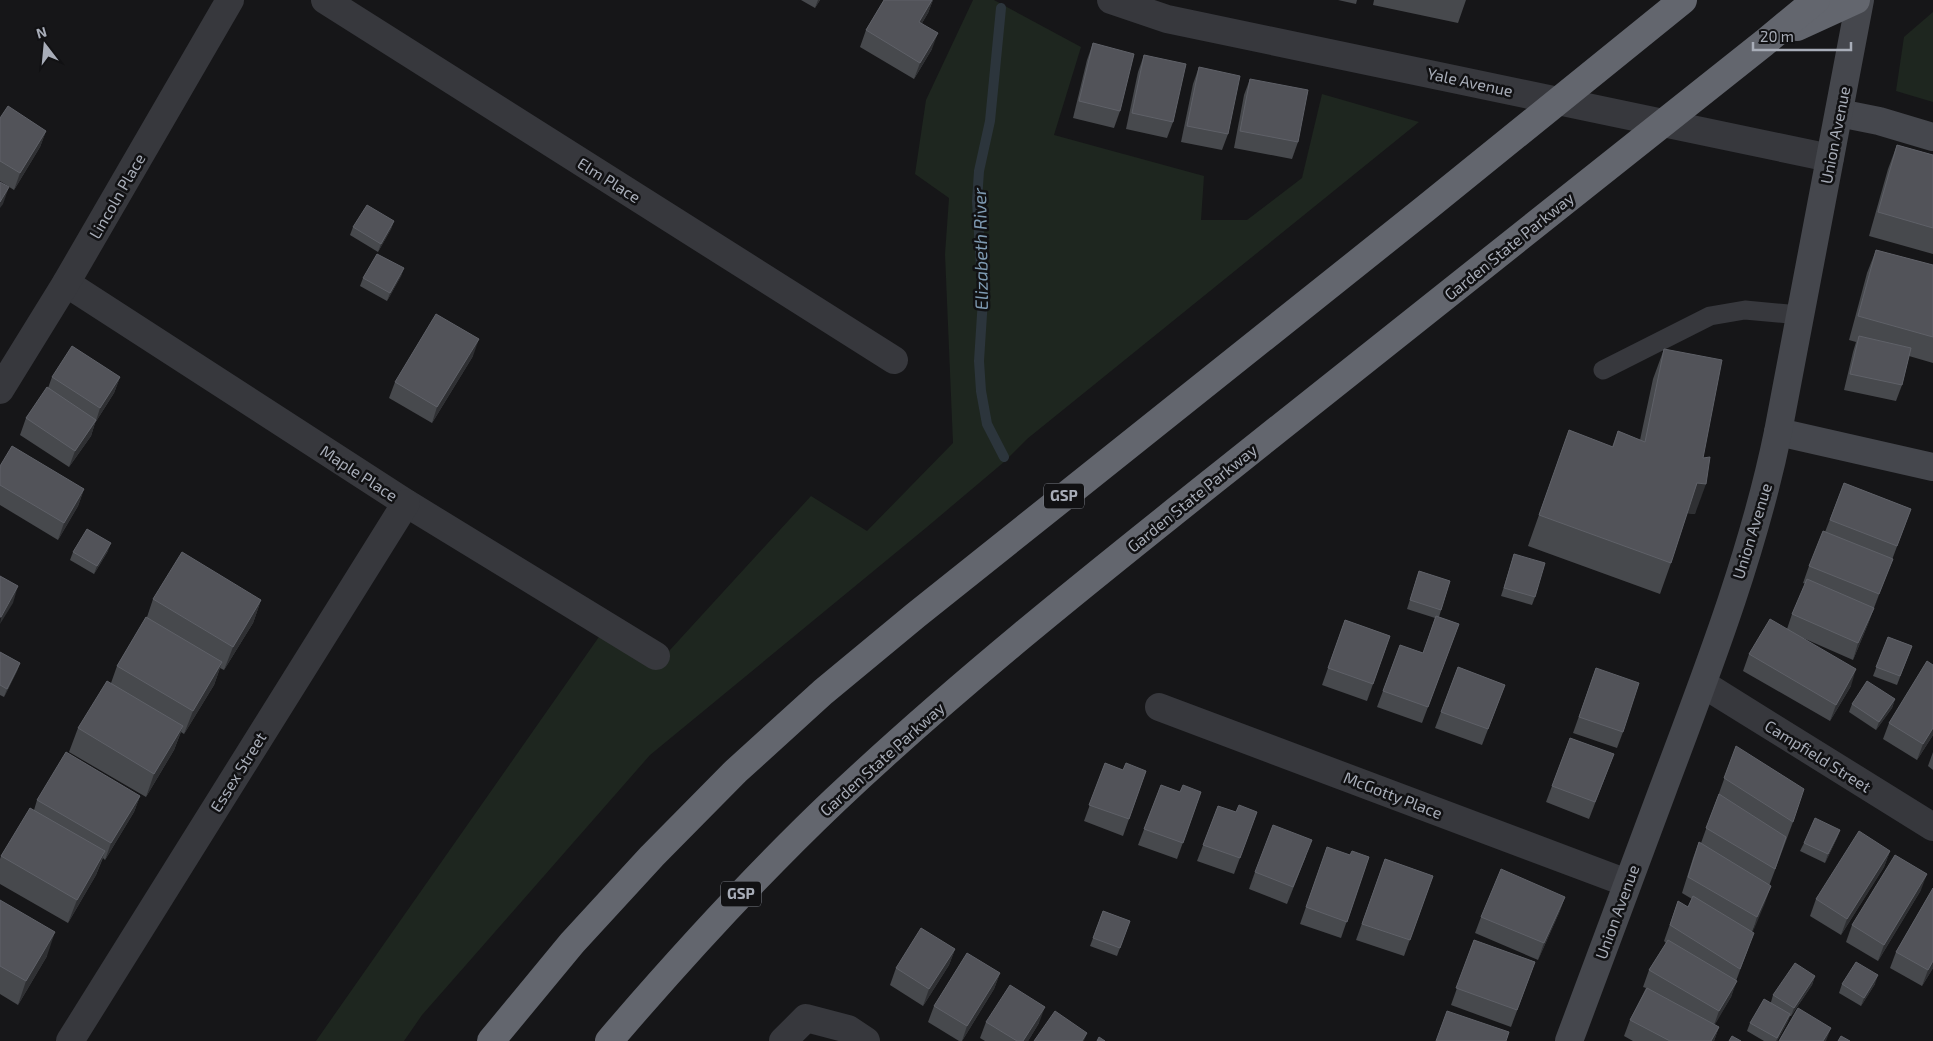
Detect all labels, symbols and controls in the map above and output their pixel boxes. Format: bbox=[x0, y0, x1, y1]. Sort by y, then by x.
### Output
north arrow bbox=[20, 20, 70, 70]
scale bar bbox=[1753, 20, 1850, 52]
text: N bbox=[34, 22, 48, 42]
text: 20 m bbox=[1760, 27, 1794, 45]
street label: Yale Avenue bbox=[1426, 63, 1515, 100]
street label: Union Avenue bbox=[1816, 84, 1853, 185]
street label: Lincoln Place bbox=[85, 150, 149, 242]
street label: Elm Place bbox=[574, 153, 644, 206]
water label: Elizabeth River bbox=[968, 187, 992, 310]
street label: Garden State Parkway bbox=[1440, 187, 1578, 304]
street label: Garden State Parkway bbox=[1123, 439, 1261, 556]
street label: Maple Place bbox=[317, 441, 401, 505]
street label: Union Avenue bbox=[1728, 481, 1775, 581]
road number: GSP bbox=[1044, 484, 1084, 508]
street label: Garden State Parkway bbox=[816, 697, 948, 820]
street label: Campfield Street bbox=[1762, 715, 1875, 796]
street label: Essex Street bbox=[206, 728, 270, 815]
street label: McGotty Place bbox=[1341, 767, 1445, 822]
street label: Union Avenue bbox=[1591, 862, 1642, 962]
road number: GSP bbox=[721, 882, 761, 906]

